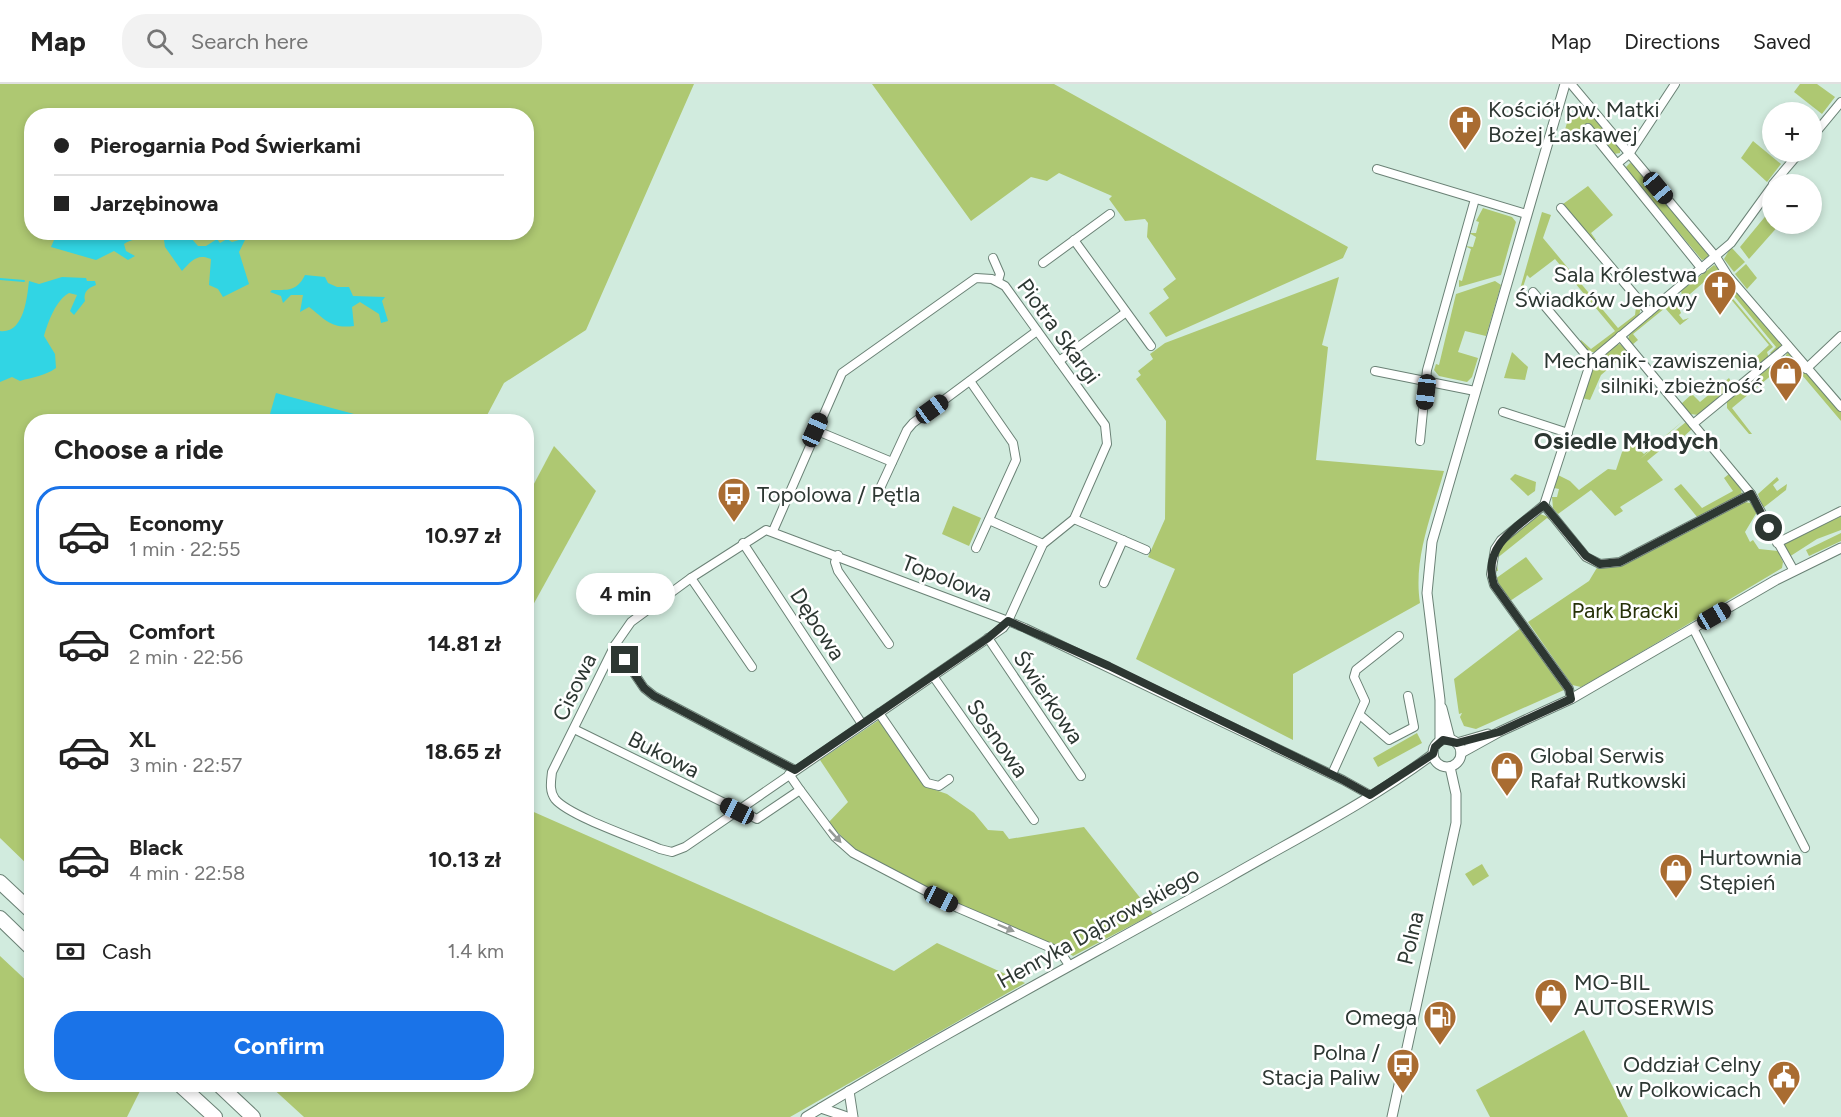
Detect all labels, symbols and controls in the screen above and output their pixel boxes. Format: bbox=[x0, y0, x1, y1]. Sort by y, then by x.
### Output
search box bbox=[122, 14, 542, 68]
text: Map bbox=[30, 24, 86, 58]
icon: search bbox=[143, 25, 176, 58]
text: Search here bbox=[191, 28, 308, 55]
text: Map bbox=[1550, 29, 1591, 54]
text: Directions bbox=[1624, 29, 1720, 54]
text: Saved bbox=[1753, 29, 1811, 54]
place label: Kościół pw. Matki Bożej Łaskawej bbox=[1488, 96, 1660, 148]
map controls bbox=[1762, 102, 1822, 234]
button: + bbox=[1762, 102, 1822, 162]
church icon: Kościół pw. Matki Bożej Łaskawej bbox=[1447, 104, 1483, 151]
text: Pierogarnia Pod Świerkami bbox=[90, 132, 361, 159]
car bbox=[1640, 168, 1676, 208]
button: − bbox=[1762, 174, 1822, 234]
text: Jarzębinowa bbox=[90, 190, 218, 217]
place label: Sala Królestwa Świadków Jehowy bbox=[1515, 261, 1697, 313]
church icon: Sala Królestwa Świadków Jehowy bbox=[1702, 269, 1738, 316]
street label: Piotra Skargi bbox=[1011, 273, 1106, 389]
place label: Mechanik- zawiszenia, silniki, zbieżność bbox=[1543, 347, 1763, 399]
shop icon: Mechanik- zawiszenia, silniki, zbieżność bbox=[1768, 355, 1804, 402]
car bbox=[1415, 373, 1437, 411]
car bbox=[912, 391, 952, 427]
car bbox=[799, 410, 831, 450]
district label: Osiedle Młodych bbox=[1534, 426, 1718, 455]
text: Choose a ride bbox=[54, 433, 223, 466]
bus stop icon: Topolowa / Pętla bbox=[716, 476, 752, 523]
place label: Topolowa / Pętla bbox=[757, 481, 920, 508]
icon: car bbox=[57, 509, 111, 563]
text: Economy bbox=[129, 510, 224, 537]
route start bbox=[1755, 514, 1782, 541]
text: 10.97 zł bbox=[425, 522, 501, 549]
text: 1 min · 22:55 bbox=[129, 537, 240, 561]
street label: Topolowa bbox=[898, 549, 996, 608]
callout: 4 min bbox=[576, 573, 674, 615]
text: 4 min bbox=[600, 582, 651, 606]
street label: Dębowa bbox=[784, 583, 851, 665]
park label: Park Bracki bbox=[1571, 597, 1679, 624]
car bbox=[1694, 599, 1734, 633]
icon: car bbox=[57, 617, 111, 671]
text: Comfort bbox=[129, 618, 215, 645]
text: 14.81 zł bbox=[428, 630, 501, 657]
text: 2 min · 22:56 bbox=[129, 645, 243, 669]
route end bbox=[611, 646, 638, 673]
street label: Świerkowa bbox=[1008, 646, 1090, 749]
street label: Cisowa bbox=[547, 649, 602, 725]
street label: Sosnowa bbox=[961, 694, 1034, 783]
icon: car bbox=[57, 725, 111, 779]
street label: Bukowa bbox=[623, 725, 704, 784]
text: XL bbox=[129, 726, 156, 753]
text: 18.65 zł bbox=[425, 738, 501, 765]
place label: Global Serwis Rafał Rutkowski bbox=[1530, 742, 1686, 794]
shop icon: Global Serwis Rafał Rutkowski bbox=[1489, 750, 1525, 797]
text: 3 min · 22:57 bbox=[129, 753, 242, 777]
car bbox=[717, 795, 757, 827]
one-way arrow bbox=[828, 829, 842, 844]
icon: car bbox=[57, 833, 111, 887]
text: Black bbox=[129, 834, 183, 861]
place label: Hurtownia Stępień bbox=[1699, 844, 1802, 896]
text: 10.13 zł bbox=[428, 846, 501, 873]
shop icon: Hurtownia Stępień bbox=[1658, 852, 1694, 899]
text: 4 min · 22:58 bbox=[129, 861, 245, 885]
street label: Henryka Dąbrowskiego bbox=[992, 861, 1204, 994]
car bbox=[921, 883, 961, 915]
street label: Polna bbox=[1391, 909, 1430, 967]
one-way arrow bbox=[997, 924, 1015, 933]
icon: cash bbox=[54, 935, 87, 968]
text: Cash bbox=[102, 938, 152, 965]
text: 1.4 km bbox=[448, 939, 504, 963]
place label: MO-BIL AUTOSERWIS bbox=[1574, 969, 1714, 1021]
shop icon: MO-BIL AUTOSERWIS bbox=[1533, 977, 1569, 1024]
fuel station icon: Omega bbox=[1422, 999, 1458, 1046]
place label: Omega bbox=[1345, 1004, 1417, 1031]
button: Confirm bbox=[54, 1011, 504, 1080]
place label: Polna / Stacja Paliw bbox=[1262, 1039, 1381, 1091]
bus stop icon: Polna / Stacja Paliw bbox=[1385, 1047, 1421, 1094]
place label: Oddział Celny w Polkowicach bbox=[1616, 1051, 1761, 1103]
public building icon: Oddział Celny w Polkowicach bbox=[1766, 1059, 1802, 1106]

